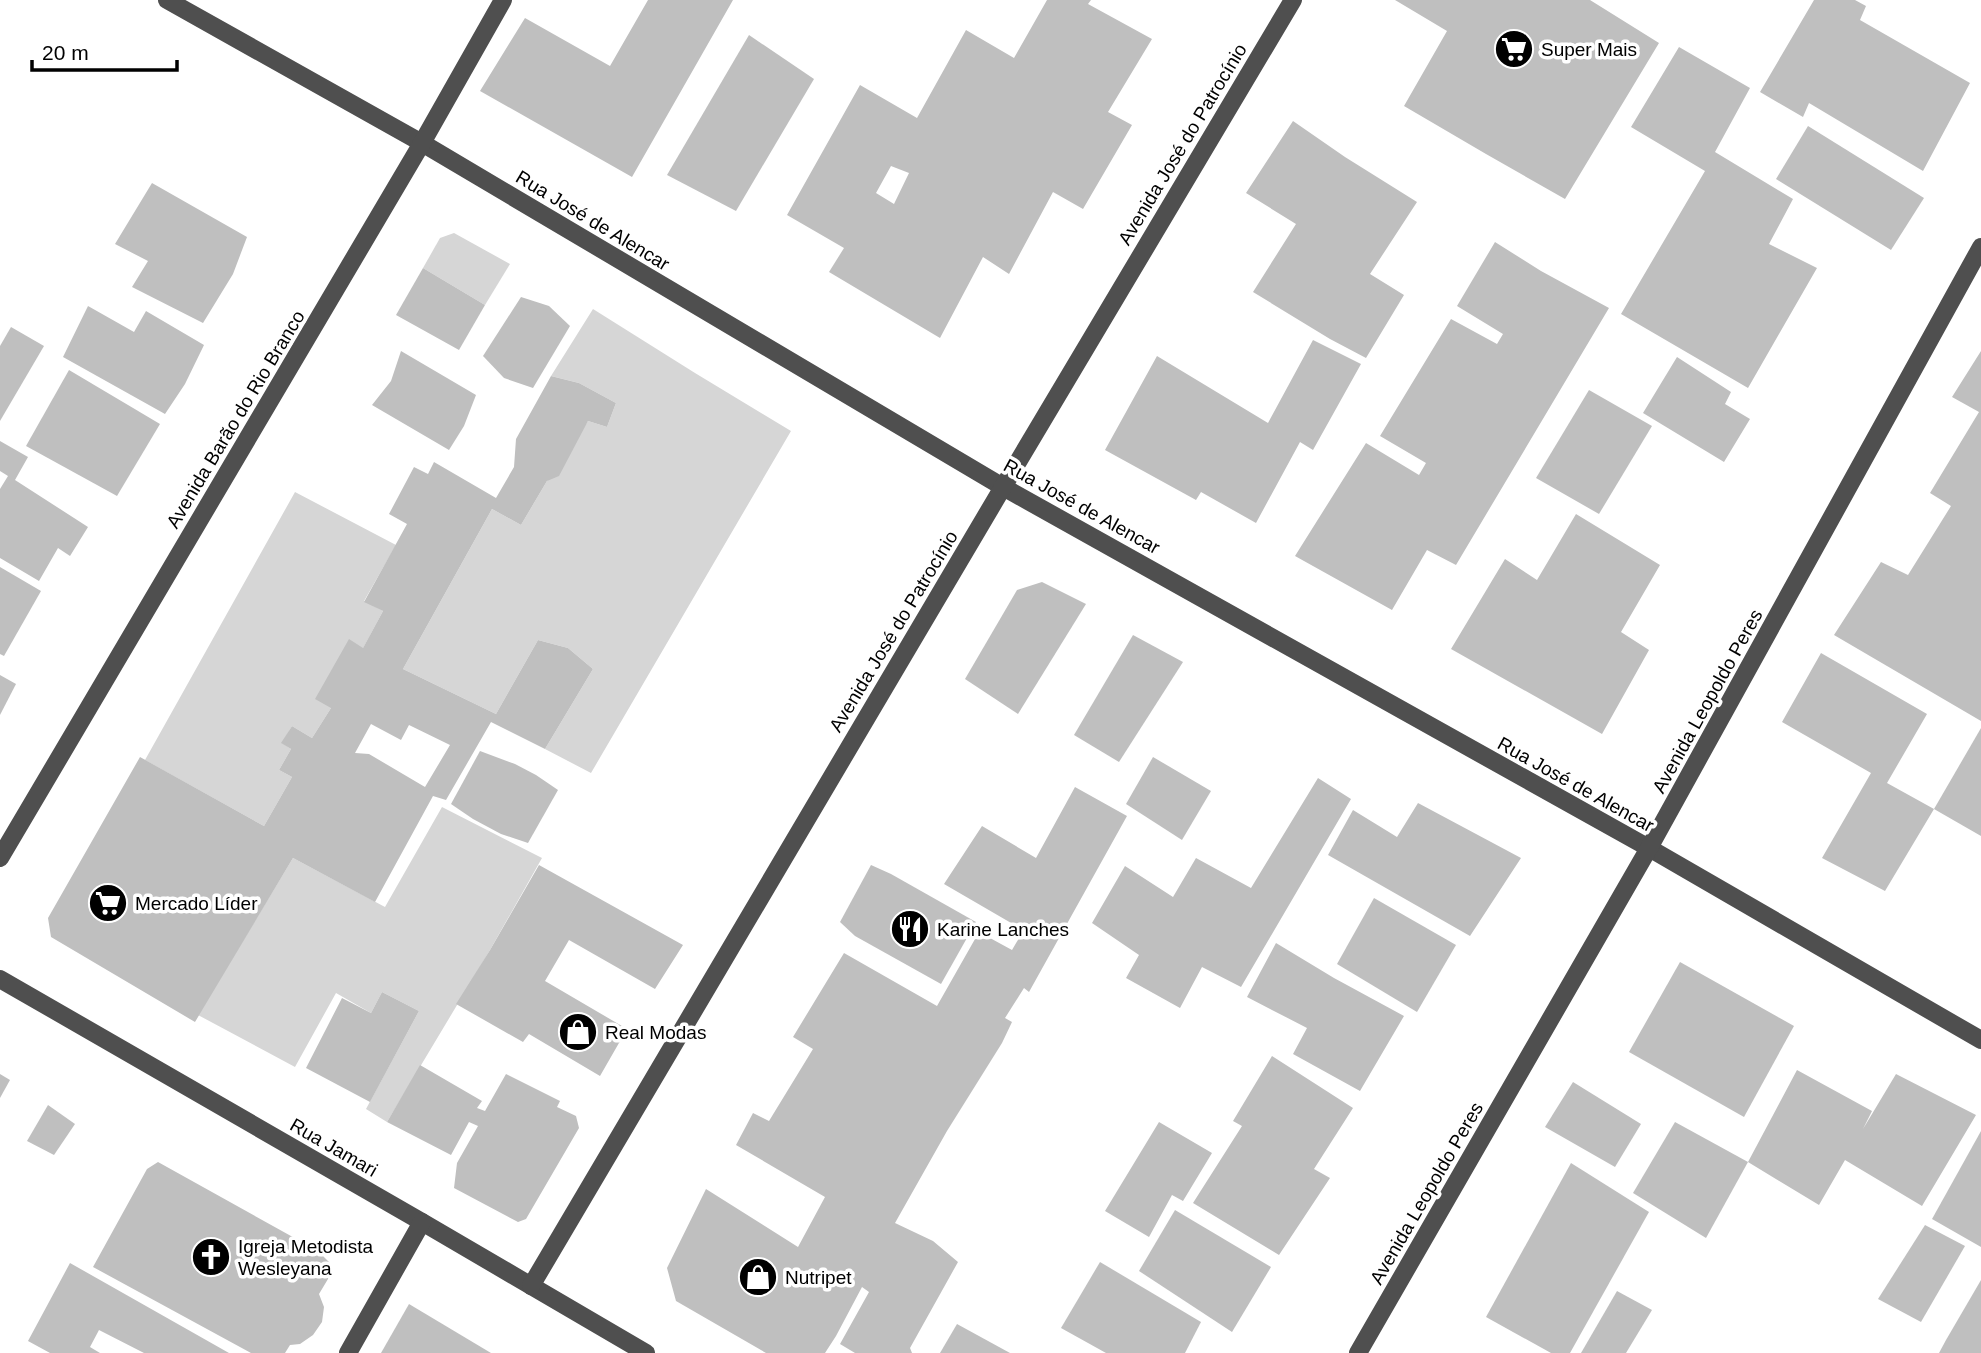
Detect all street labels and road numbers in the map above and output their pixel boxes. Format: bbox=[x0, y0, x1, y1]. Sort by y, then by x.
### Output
street label: Avenida José do Patrocínio bbox=[1114, 40, 1251, 249]
street label: Rua José de Alencar bbox=[512, 166, 674, 275]
street label: Avenida Barão do Rio Branco bbox=[162, 307, 309, 532]
street label: Rua José de Alencar bbox=[1000, 455, 1164, 558]
street label: Avenida José do Patrocínio bbox=[825, 527, 962, 736]
street label: Avenida Leopoldo Peres bbox=[1648, 606, 1767, 797]
street label: Rua José de Alencar bbox=[1494, 733, 1658, 836]
street label: Avenida Leopoldo Peres bbox=[1366, 1098, 1487, 1288]
street label: Rua Jamari bbox=[286, 1114, 381, 1181]

